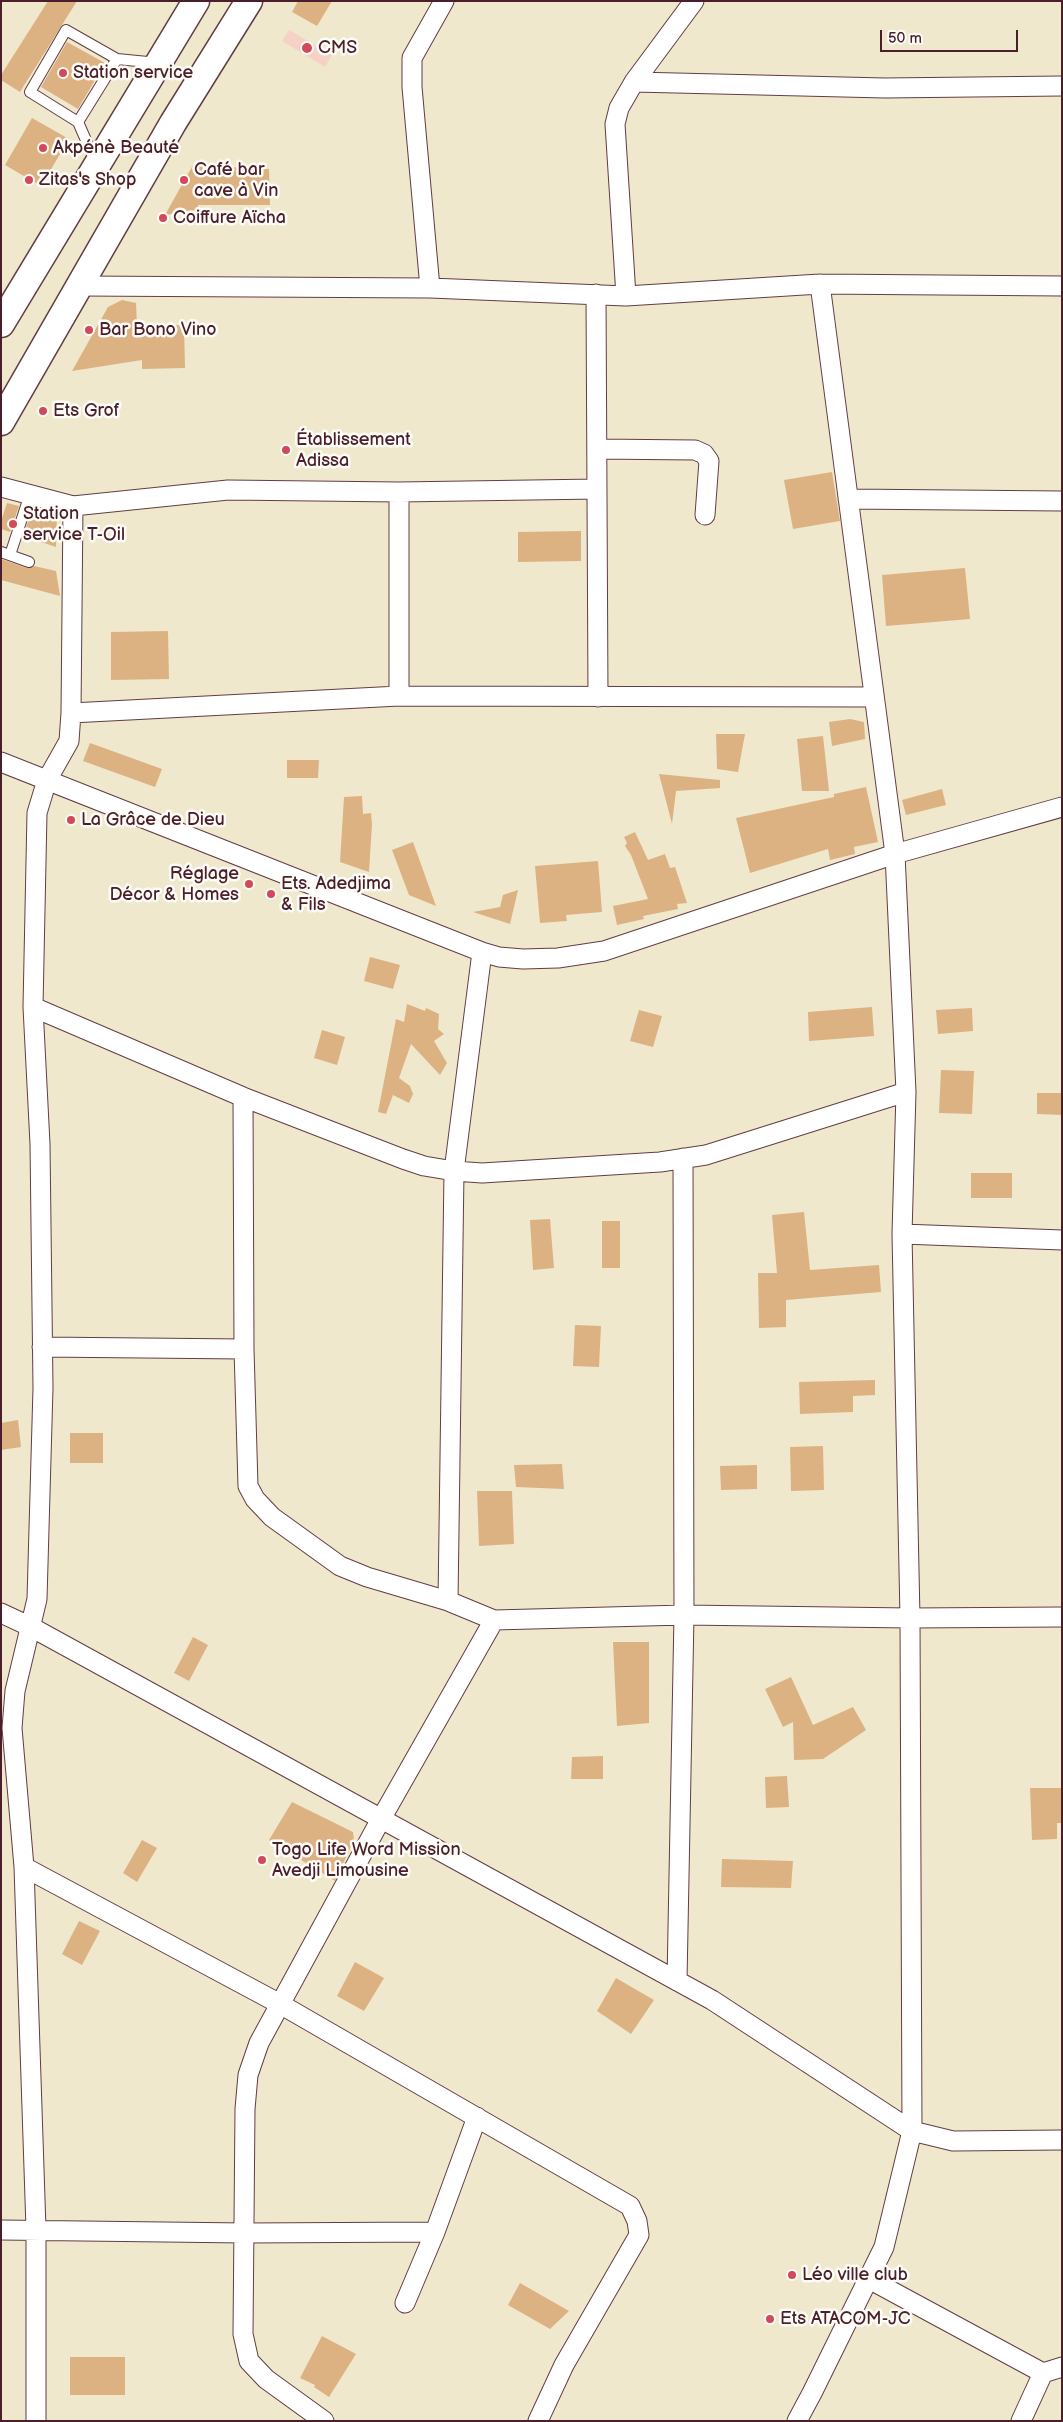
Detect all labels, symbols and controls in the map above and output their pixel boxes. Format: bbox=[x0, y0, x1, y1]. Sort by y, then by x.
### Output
scale bar bbox=[883, 20, 1020, 52]
text: 50 m bbox=[888, 29, 922, 48]
place label: CMS bbox=[318, 37, 357, 59]
marker: CMS bbox=[300, 41, 314, 55]
place label: Station service bbox=[73, 62, 193, 84]
marker: Station service bbox=[57, 67, 69, 79]
place label: Akpénè Beauté bbox=[53, 137, 179, 159]
marker: Akpénè Beauté bbox=[37, 142, 49, 154]
place label: Café bar cave à Vin bbox=[194, 159, 278, 202]
place label: Zitas's Shop bbox=[39, 169, 136, 191]
marker: Zitas's Shop bbox=[23, 174, 35, 186]
marker: Café bar cave à Vin bbox=[178, 174, 190, 186]
place label: Coiffure Aïcha bbox=[173, 207, 286, 229]
marker: Coiffure Aïcha bbox=[157, 212, 169, 224]
place label: Bar Bono Vino bbox=[99, 319, 216, 341]
marker: Bar Bono Vino bbox=[83, 324, 95, 336]
place label: Ets Grof bbox=[53, 400, 119, 422]
marker: Ets Grof bbox=[37, 405, 49, 417]
place label: Établissement Adissa bbox=[296, 429, 411, 472]
marker: Établissement Adissa bbox=[280, 444, 292, 456]
place label: Station service T-Oil bbox=[23, 503, 125, 546]
marker: Station service T-Oil bbox=[7, 518, 19, 530]
place label: La Grâce de Dieu bbox=[81, 809, 225, 831]
marker: La Grâce de Dieu bbox=[65, 814, 77, 826]
place label: Réglage Décor & Homes bbox=[109, 863, 239, 906]
place label: Ets. Adedjima & Fils bbox=[281, 873, 391, 916]
marker: Réglage Décor & Homes bbox=[243, 878, 255, 890]
marker: Ets. Adedjima & Fils bbox=[265, 888, 277, 900]
place label: Togo Life Word Mission Avedji Limousine bbox=[272, 1839, 461, 1882]
marker: Togo Life Word Mission Avedji Limousine bbox=[256, 1854, 268, 1866]
place label: Léo ville club bbox=[802, 2264, 908, 2286]
marker: Léo ville club bbox=[786, 2269, 798, 2281]
place label: Ets ATACOM-JC bbox=[780, 2308, 911, 2330]
marker: Ets ATACOM-JC bbox=[764, 2313, 776, 2325]

